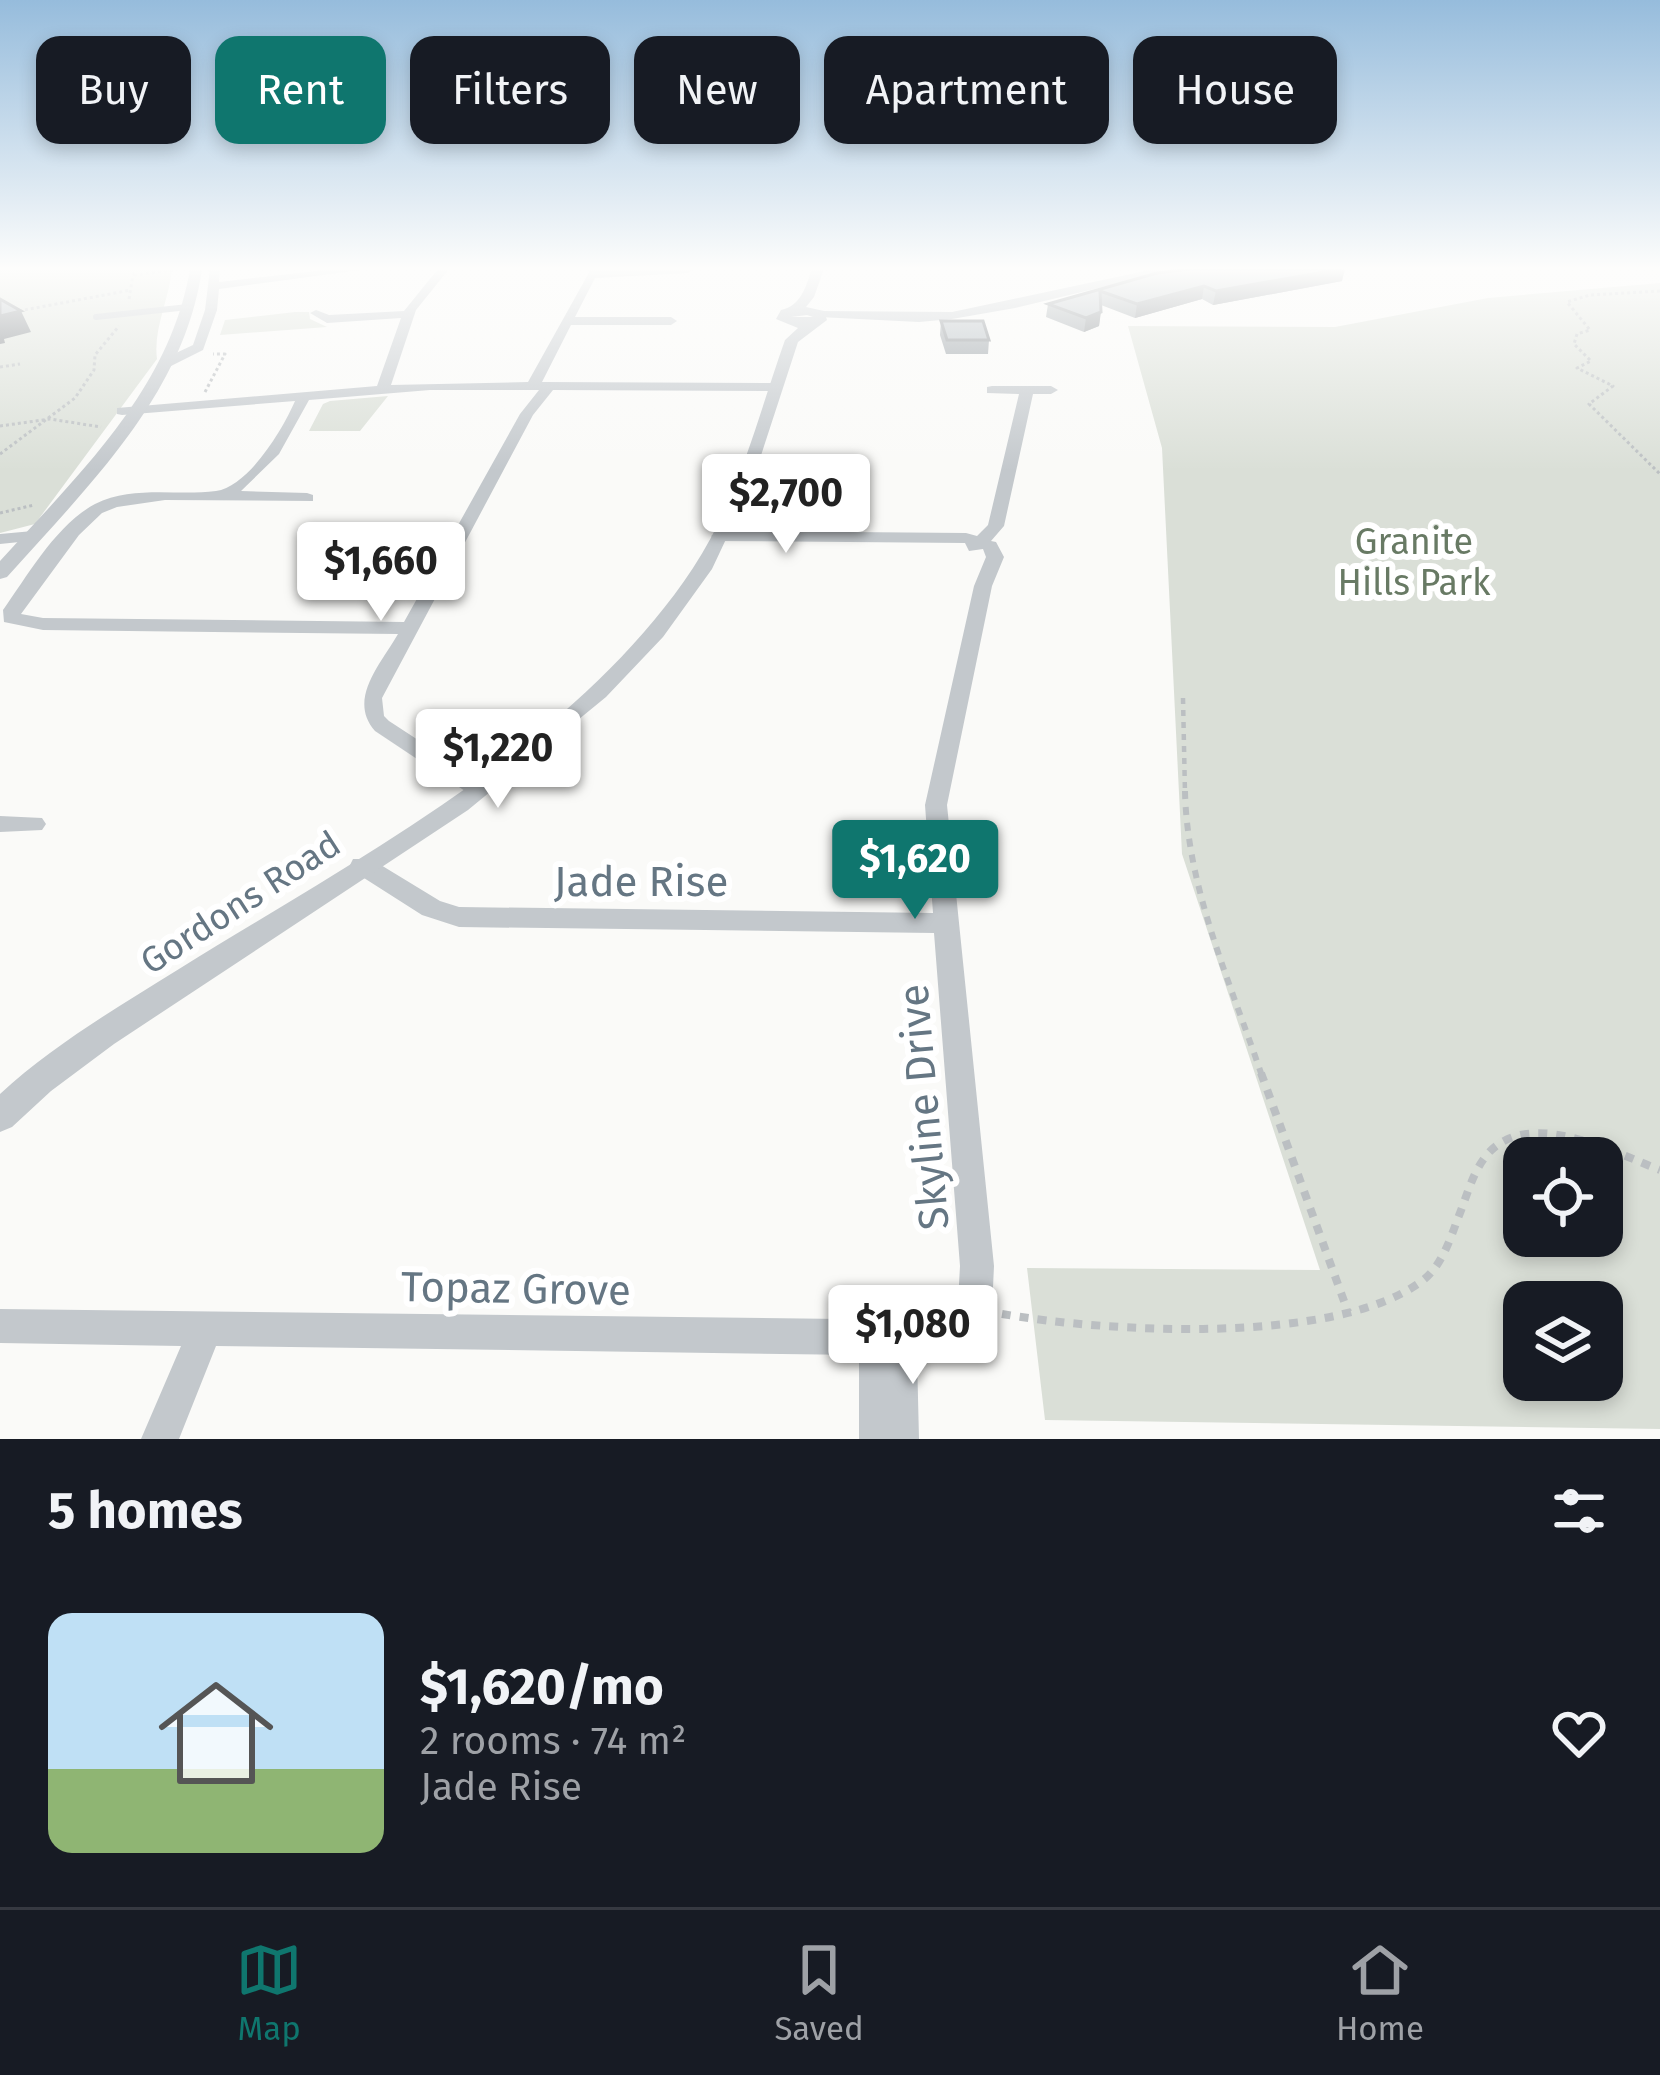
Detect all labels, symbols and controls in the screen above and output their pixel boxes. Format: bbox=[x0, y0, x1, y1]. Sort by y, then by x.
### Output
chip: Buy bbox=[36, 36, 191, 144]
chip: Rent bbox=[215, 36, 386, 144]
chip: Filters bbox=[410, 36, 610, 144]
chip: New bbox=[634, 36, 800, 144]
chip: Apartment bbox=[824, 36, 1109, 144]
chip: House bbox=[1133, 36, 1337, 144]
pin: $2,700 bbox=[688, 454, 884, 556]
text: $2,700 bbox=[729, 470, 843, 516]
park label: Granite Hills Park bbox=[1338, 520, 1491, 605]
pin: $1,660 bbox=[283, 522, 479, 624]
text: $1,660 bbox=[324, 538, 438, 584]
pin: $1,220 bbox=[400, 709, 596, 811]
text: $1,220 bbox=[443, 725, 553, 771]
pin: $1,620 bbox=[817, 820, 1013, 922]
street label: Gordons Road bbox=[132, 822, 349, 984]
text: $1,620 bbox=[859, 836, 971, 882]
street label: Jade Rise bbox=[554, 857, 728, 907]
street label: Skyline Drive bbox=[888, 982, 960, 1232]
map controls bbox=[1503, 1137, 1623, 1401]
button: locate bbox=[1503, 1137, 1623, 1257]
street label: Topaz Grove bbox=[401, 1262, 631, 1316]
button: layers bbox=[1503, 1281, 1623, 1401]
pin: $1,080 bbox=[815, 1285, 1011, 1387]
text: $1,080 bbox=[855, 1301, 971, 1347]
icon: filters bbox=[1546, 1478, 1612, 1544]
text: 5 homes bbox=[48, 1480, 243, 1542]
text: $1,620/mo bbox=[420, 1656, 664, 1718]
icon: home bbox=[144, 1661, 288, 1805]
icon: heart bbox=[1546, 1700, 1612, 1766]
text: 2 rooms · 74 m² bbox=[420, 1718, 686, 1764]
text: Jade Rise bbox=[420, 1764, 582, 1810]
tab: Map bbox=[236, 1937, 302, 2049]
tab: Saved bbox=[774, 1937, 864, 2049]
tab: Home bbox=[1336, 1937, 1424, 2049]

